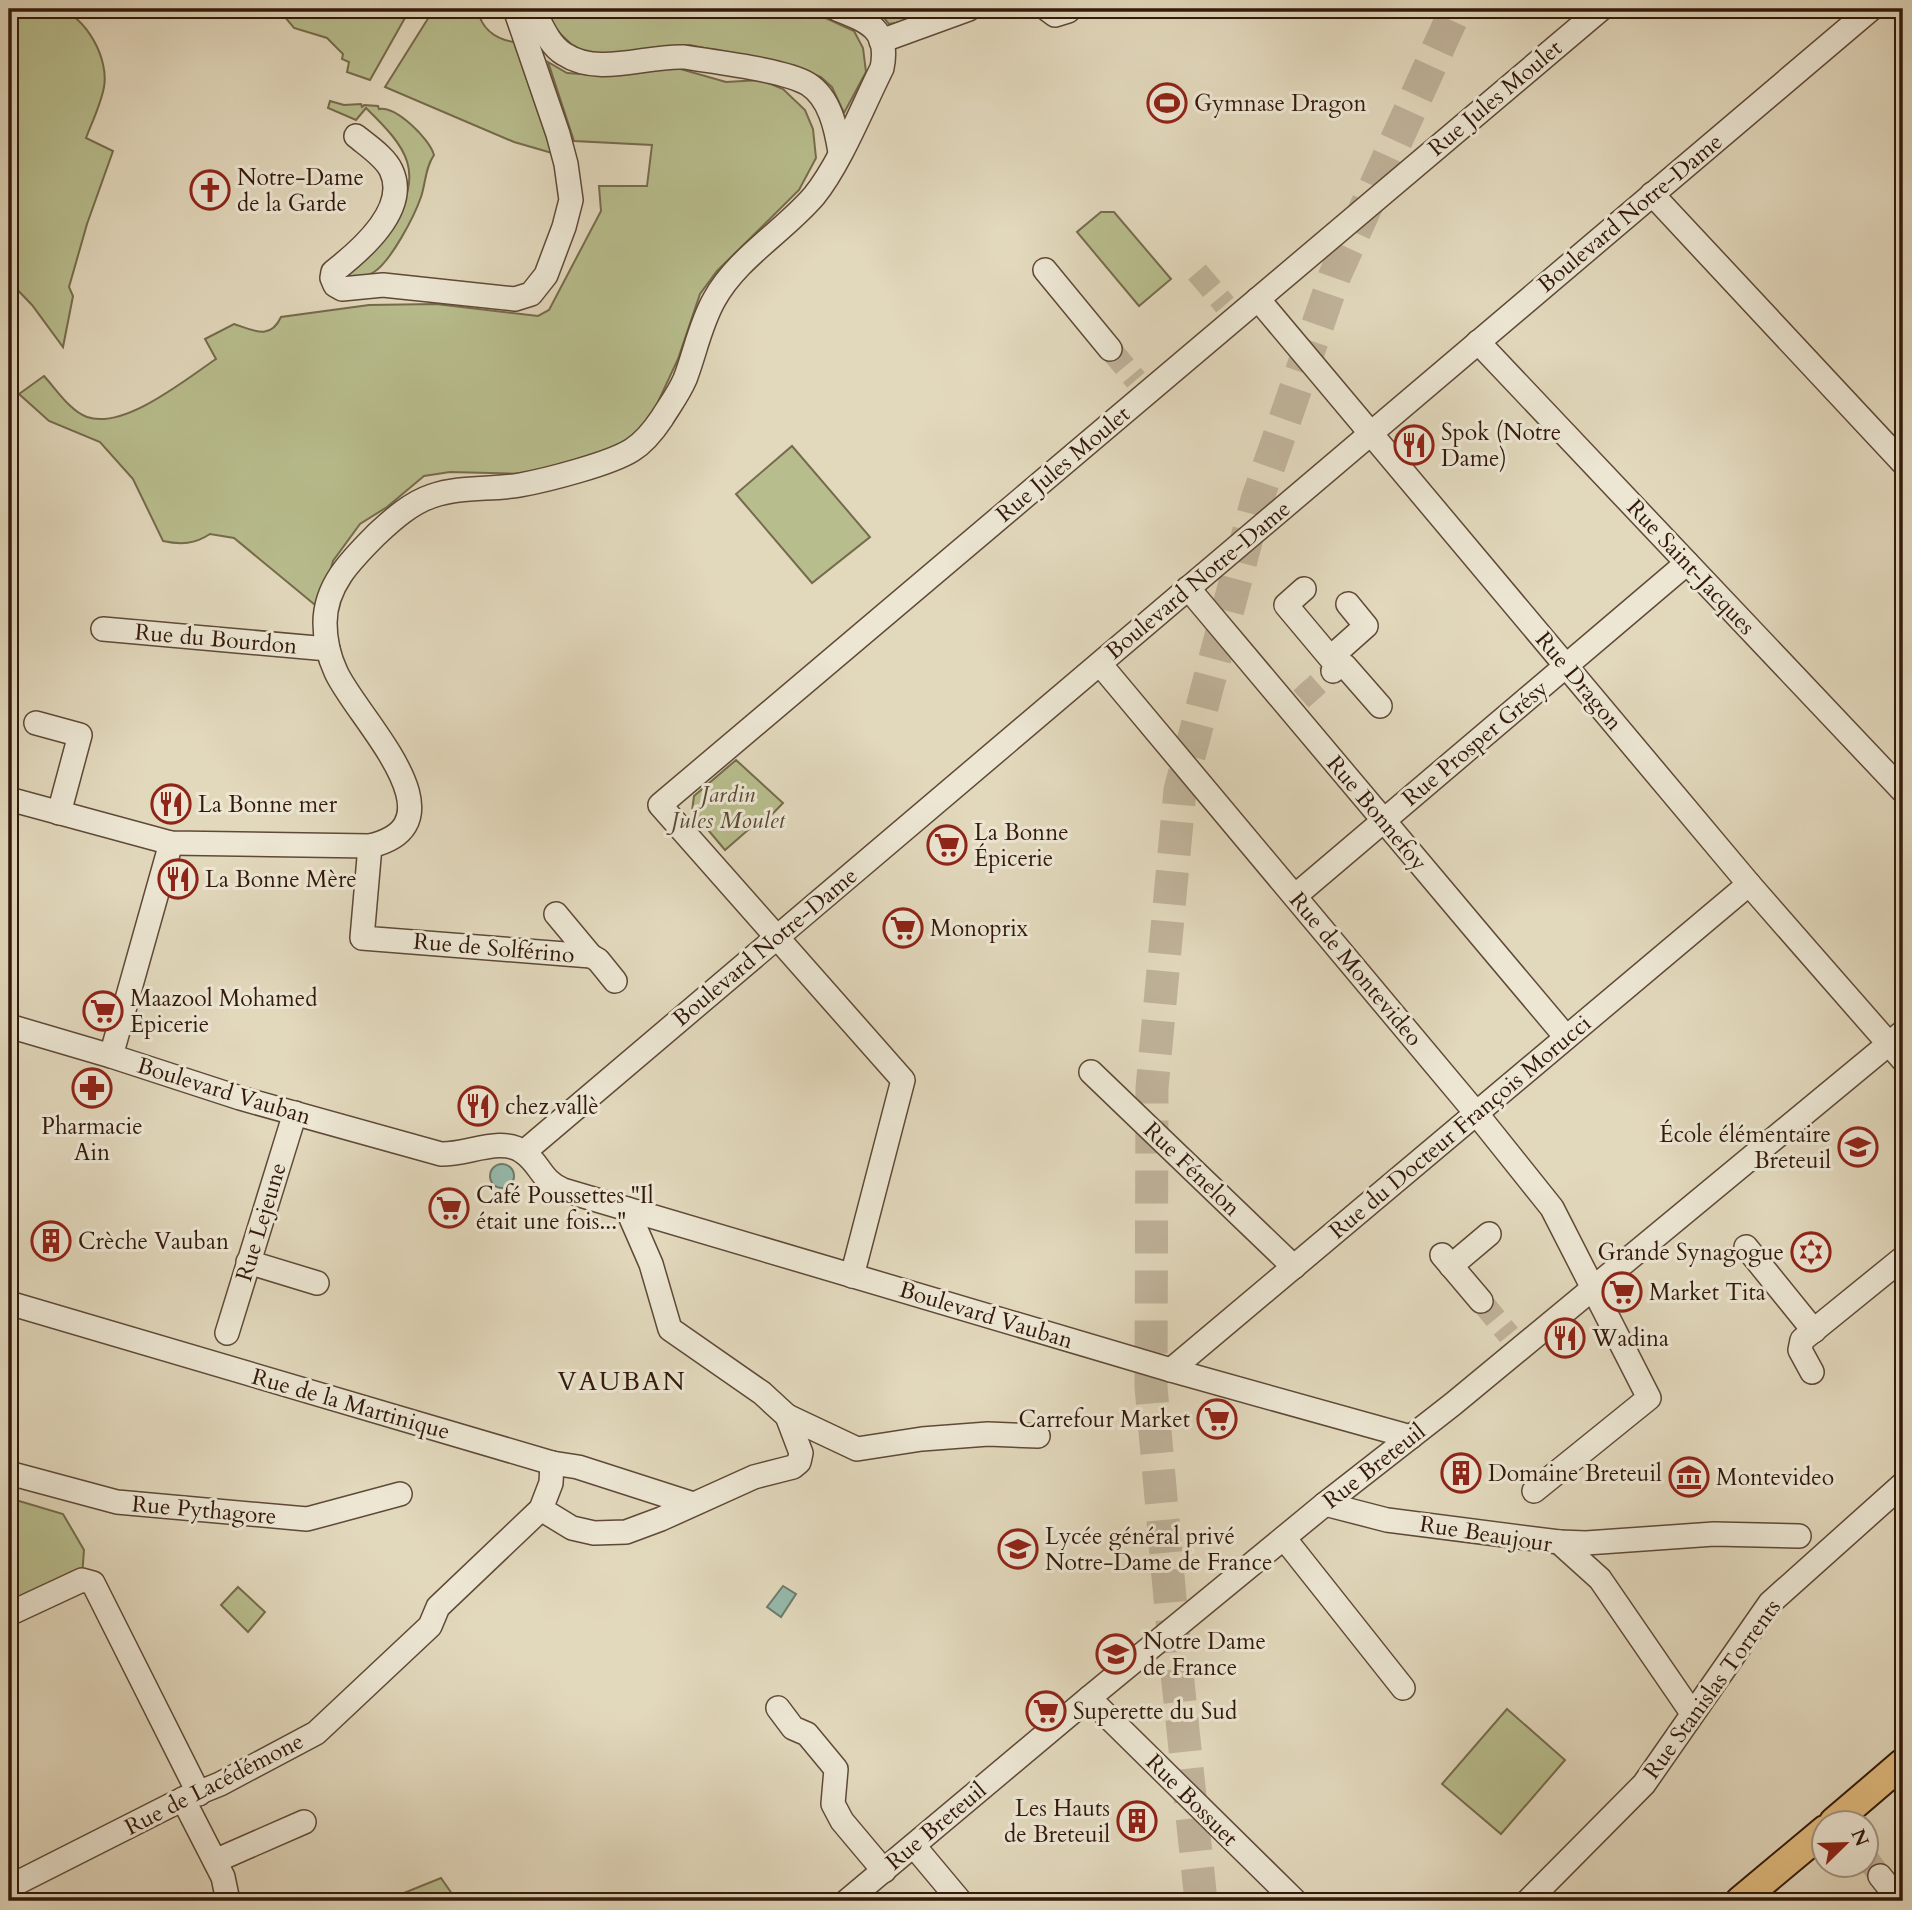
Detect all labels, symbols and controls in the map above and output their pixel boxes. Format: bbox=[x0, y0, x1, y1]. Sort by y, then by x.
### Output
street label: Rue Jules Moulet bbox=[1421, 33, 1569, 163]
sports icon: Gymnase Dragon bbox=[1146, 82, 1188, 124]
place label: Gymnase Dragon bbox=[1194, 88, 1367, 119]
street label: Boulevard Notre-Dame bbox=[1531, 126, 1729, 300]
place label: Notre-Dame de la Garde bbox=[237, 162, 364, 219]
church icon: Notre-Dame de la Garde bbox=[189, 169, 231, 211]
street label: Rue Jules Moulet bbox=[989, 399, 1137, 529]
place label: Spok (Notre Dame) bbox=[1441, 417, 1561, 474]
restaurant icon: Spok (Notre Dame) bbox=[1393, 424, 1435, 466]
street label: Rue Saint-Jacques bbox=[1620, 492, 1762, 642]
street label: Boulevard Notre-Dame bbox=[1099, 493, 1297, 667]
street label: Rue du Bourdon bbox=[133, 616, 299, 662]
street label: Rue Dragon bbox=[1528, 625, 1630, 737]
street label: Rue Prosper Grésy bbox=[1396, 673, 1554, 813]
street label: Rue Bonnefoy bbox=[1320, 749, 1434, 877]
park label: Jardin Jules Moulet bbox=[666, 779, 787, 836]
restaurant icon: La Bonne mer bbox=[150, 783, 192, 825]
place label: La Bonne mer bbox=[198, 789, 338, 820]
place label: La Bonne Épicerie bbox=[974, 817, 1069, 874]
supermarket icon: La Bonne Épicerie bbox=[926, 824, 968, 866]
restaurant icon: La Bonne Mère bbox=[157, 858, 199, 900]
street label: Boulevard Notre-Dame bbox=[666, 860, 864, 1034]
place label: La Bonne Mère bbox=[205, 864, 357, 895]
street label: Rue de Montevideo bbox=[1282, 885, 1430, 1053]
supermarket icon: Monoprix bbox=[882, 907, 924, 949]
place label: Monoprix bbox=[930, 913, 1029, 944]
street label: Rue de Solférino bbox=[412, 926, 576, 970]
place label: Maazool Mohamed Epicerie bbox=[130, 983, 318, 1040]
supermarket icon: Maazool Mohamed Epicerie bbox=[82, 990, 124, 1032]
street label: Rue du Docteur François Morucci bbox=[1322, 1008, 1598, 1246]
street label: Boulevard Vauban bbox=[133, 1050, 315, 1132]
pharmacy icon: Pharmacie Ain bbox=[71, 1067, 113, 1109]
restaurant icon: chez vallè bbox=[457, 1085, 499, 1127]
place label: chez vallè bbox=[505, 1091, 599, 1122]
place label: Pharmacie Ain bbox=[41, 1111, 143, 1168]
street label: Rue Fénelon bbox=[1137, 1115, 1247, 1223]
place label: École élémentaire Breteuil bbox=[1659, 1119, 1831, 1176]
school or university icon: École élémentaire Breteuil bbox=[1837, 1126, 1879, 1168]
street label: Rue Lejeune bbox=[228, 1159, 294, 1285]
place label: Café Poussettes "Il était une fois..." bbox=[476, 1180, 654, 1237]
supermarket icon: Café Poussettes "Il était une fois..." bbox=[428, 1187, 470, 1229]
building icon: Crèche Vauban bbox=[30, 1220, 72, 1262]
place label: Crèche Vauban bbox=[78, 1226, 229, 1257]
synagogue icon: Grande Synagogue bbox=[1790, 1231, 1832, 1273]
place label: Grande Synagogue bbox=[1598, 1237, 1784, 1268]
supermarket icon: Market Tita bbox=[1601, 1271, 1643, 1313]
street label: Boulevard Vauban bbox=[895, 1274, 1077, 1356]
place label: Market Tita bbox=[1649, 1277, 1766, 1308]
restaurant icon: Wadina bbox=[1544, 1317, 1586, 1359]
place label: Wadina bbox=[1591, 1323, 1669, 1354]
street label: Rue de la Martinique bbox=[248, 1361, 454, 1447]
district label: VAUBAN bbox=[557, 1364, 687, 1399]
supermarket icon: Carrefour Market bbox=[1196, 1398, 1238, 1440]
place label: Carrefour Market bbox=[1019, 1404, 1190, 1435]
street label: Rue Breteuil bbox=[1316, 1416, 1432, 1516]
building icon: Domaine Breteuil bbox=[1440, 1452, 1482, 1494]
museum icon: Montevideo bbox=[1668, 1456, 1710, 1498]
place label: Domaine Breteuil bbox=[1488, 1458, 1662, 1489]
place label: Montevideo bbox=[1716, 1462, 1834, 1493]
street label: Rue Pythagore bbox=[130, 1488, 278, 1532]
street label: Rue Beaujour bbox=[1418, 1508, 1555, 1560]
place label: Lycée général privé Notre-Dame de France bbox=[1045, 1521, 1272, 1578]
school or university icon: Lycée général privé Notre-Dame de France bbox=[997, 1528, 1039, 1570]
street label: Rue Stanislas Torrents bbox=[1636, 1593, 1788, 1785]
place label: Notre Dame de France bbox=[1143, 1626, 1266, 1683]
school or university icon: Notre Dame de France bbox=[1095, 1633, 1137, 1675]
supermarket icon: Superette du Sud bbox=[1025, 1690, 1067, 1732]
place label: Superette du Sud bbox=[1073, 1696, 1238, 1727]
street label: Rue de Lacédémone bbox=[119, 1725, 309, 1843]
street label: Rue Bossuet bbox=[1139, 1747, 1245, 1853]
street label: Rue Breteuil bbox=[879, 1775, 993, 1877]
place label: Les Hauts de Breteuil bbox=[1004, 1793, 1110, 1850]
building icon: Les Hauts de Breteuil bbox=[1116, 1800, 1158, 1842]
north arrow bbox=[1811, 1808, 1881, 1878]
text: N bbox=[1845, 1825, 1875, 1851]

